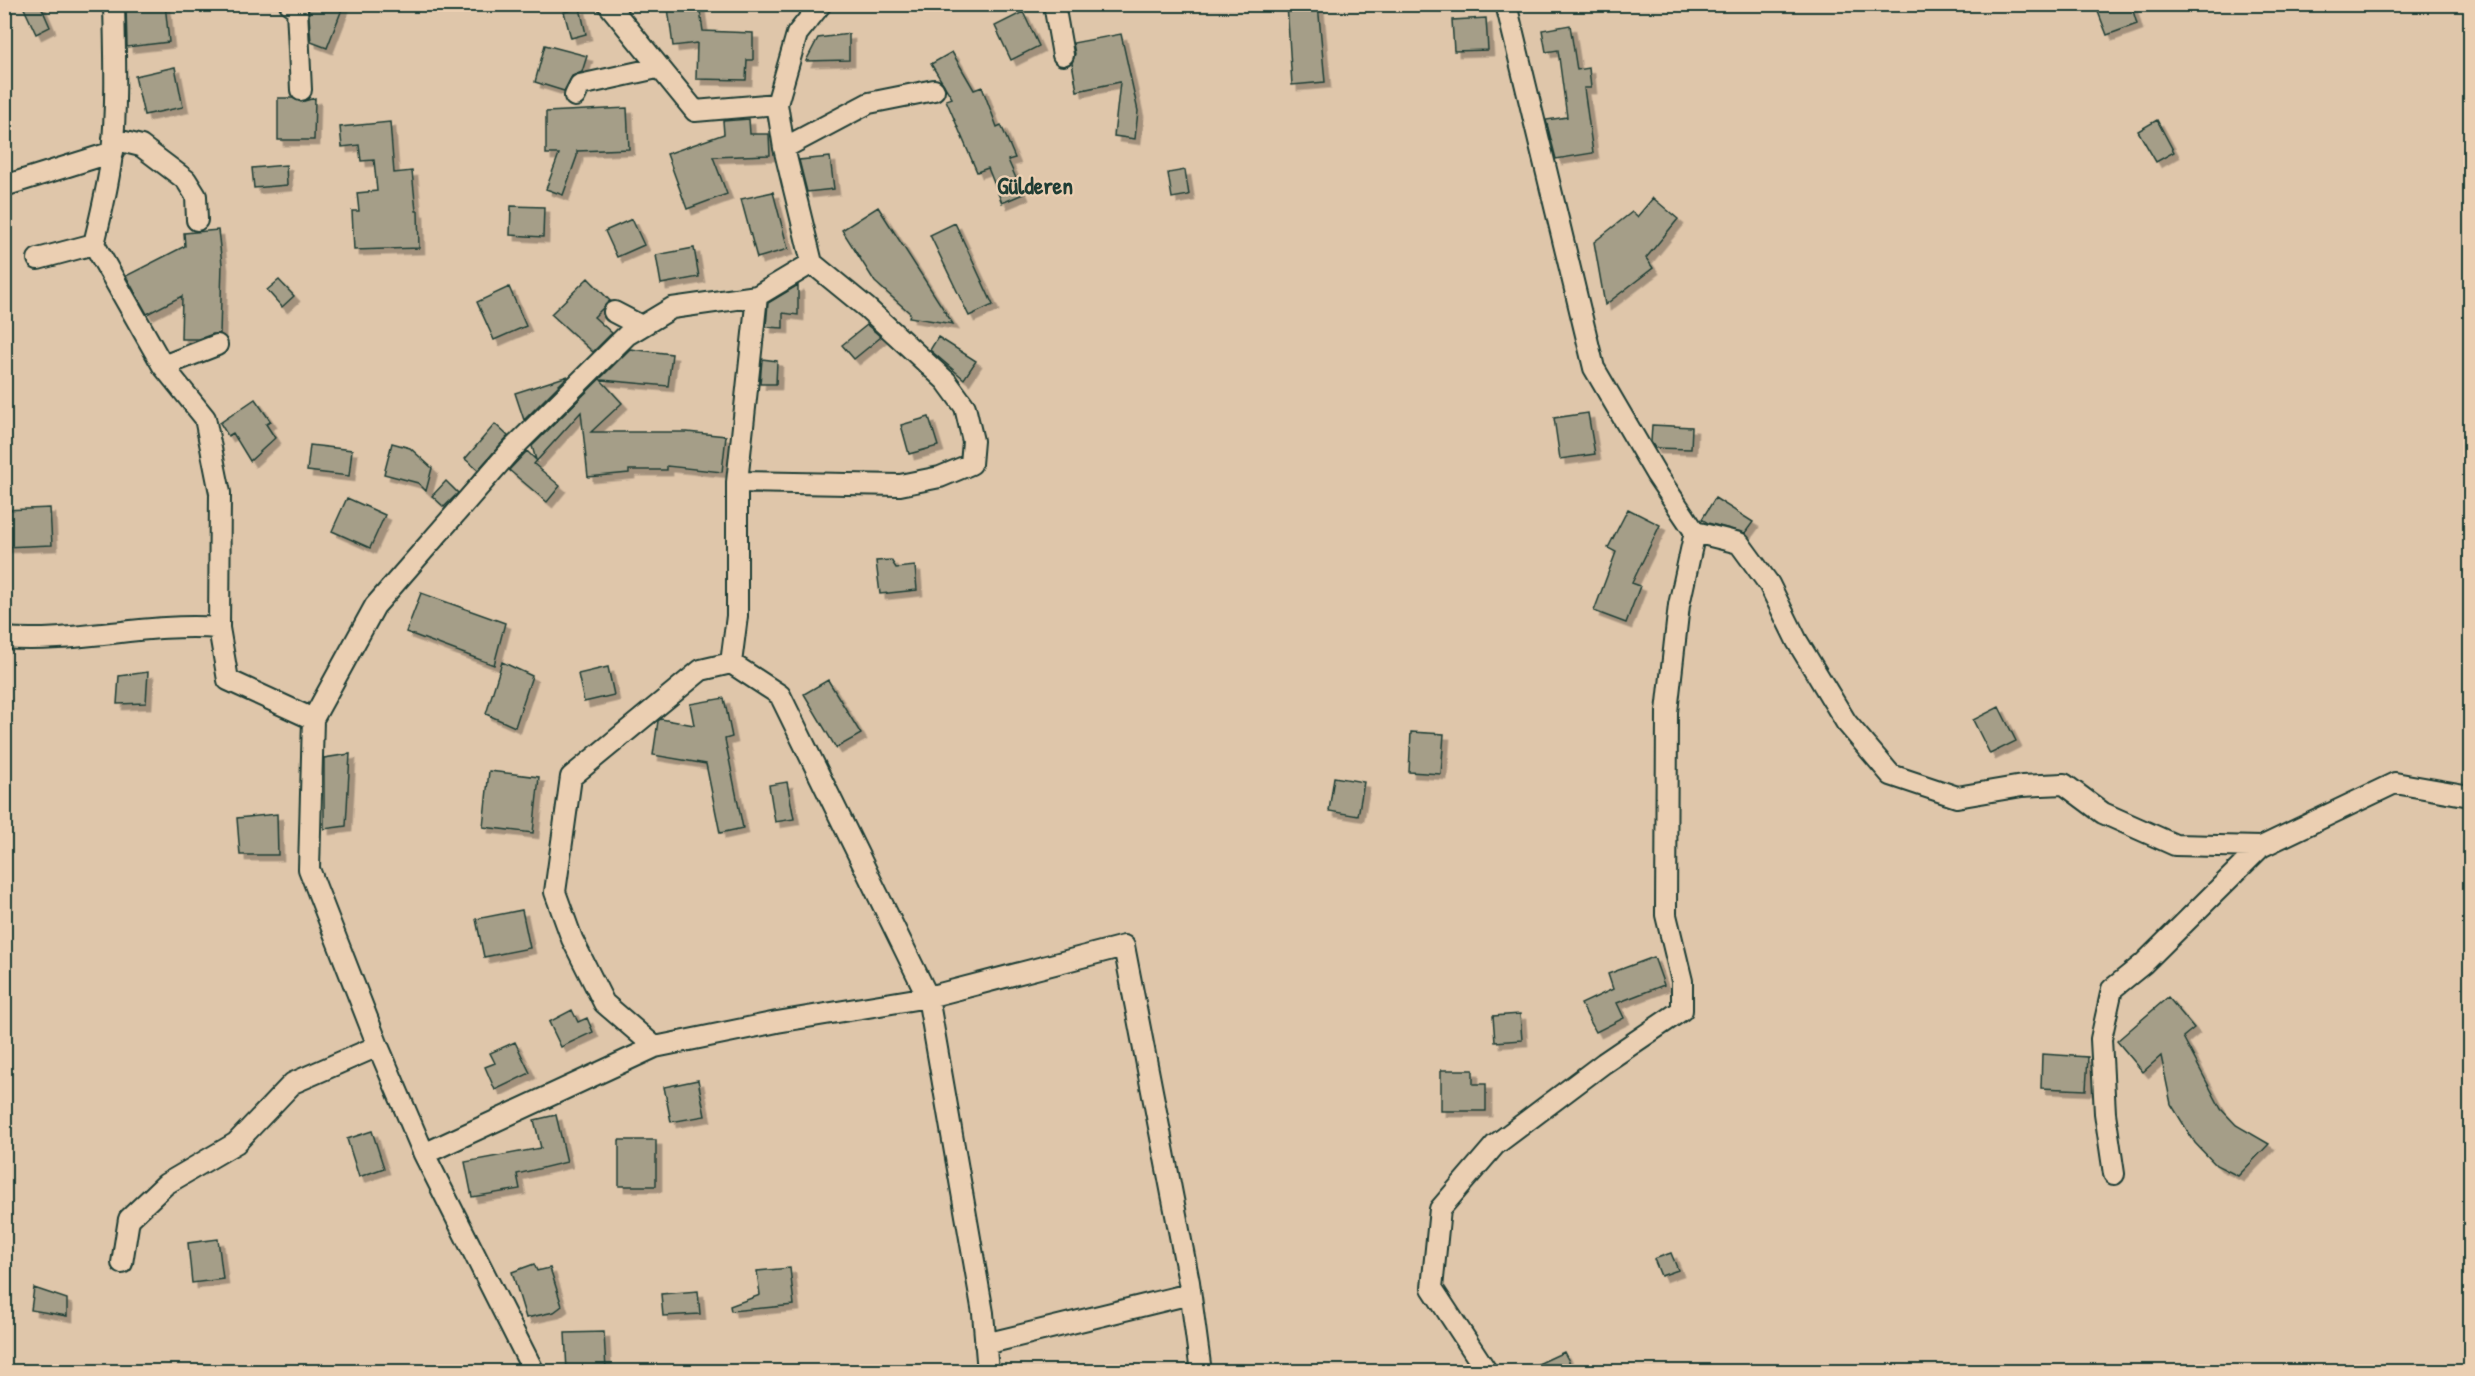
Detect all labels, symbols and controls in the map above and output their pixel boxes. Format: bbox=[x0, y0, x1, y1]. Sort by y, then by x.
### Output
district label: Gülderen bbox=[997, 169, 1073, 201]

